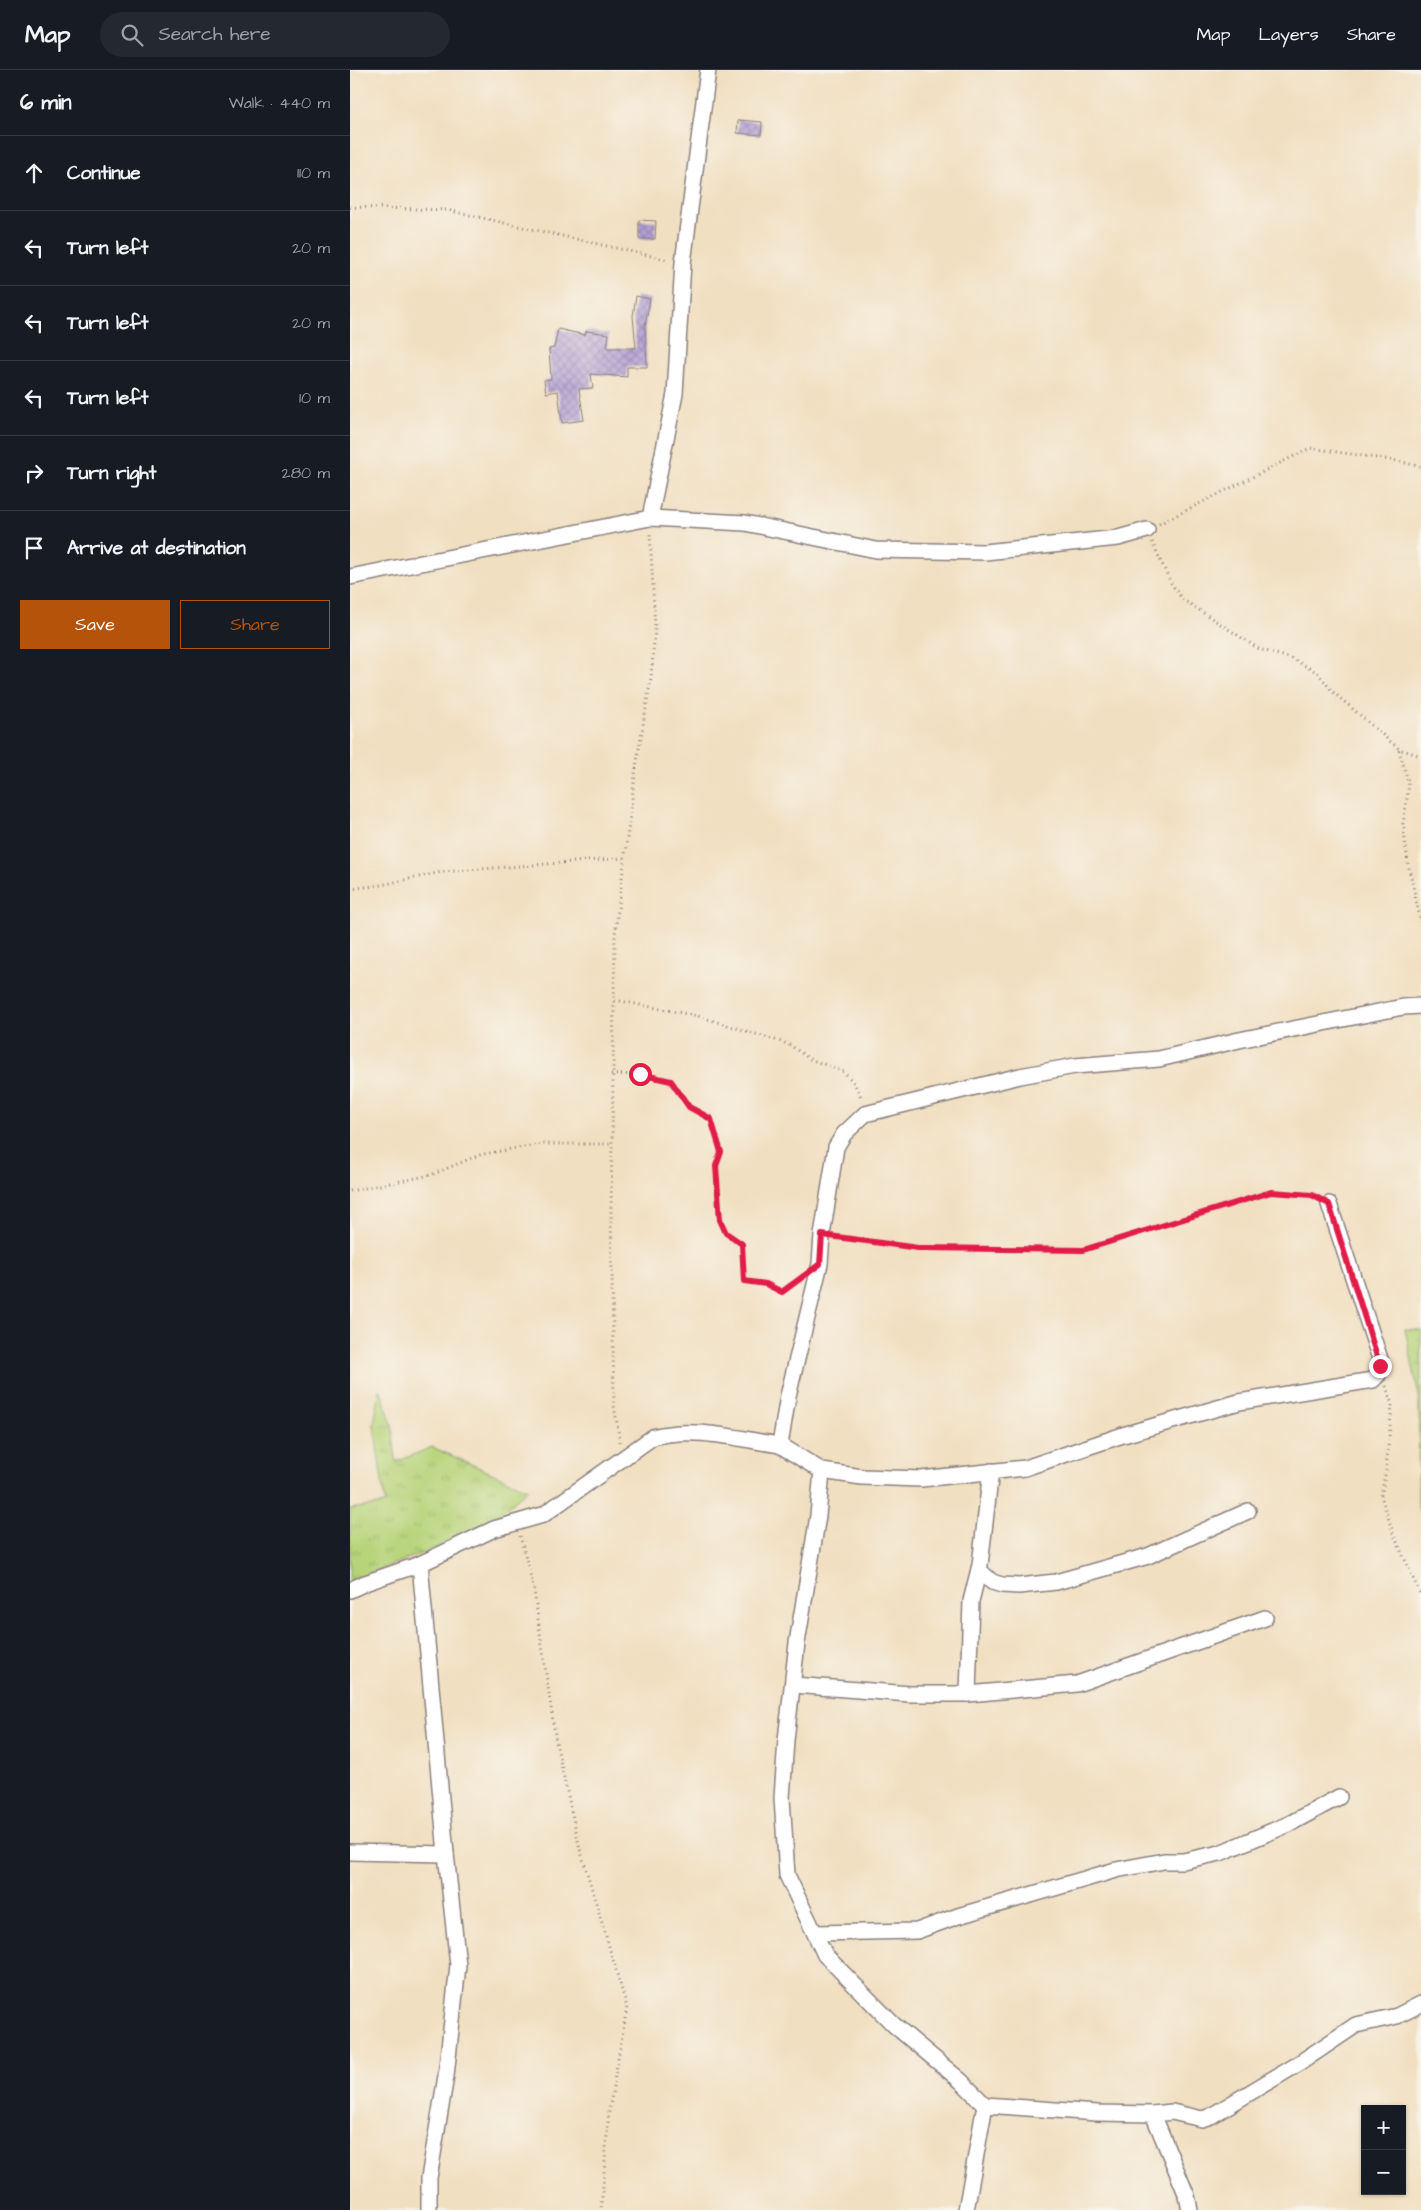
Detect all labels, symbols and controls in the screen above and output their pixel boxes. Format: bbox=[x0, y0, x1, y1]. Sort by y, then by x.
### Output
search box bbox=[100, 12, 450, 57]
text: Map bbox=[25, 18, 70, 52]
icon: search bbox=[118, 21, 146, 49]
text: Search here bbox=[158, 21, 271, 48]
text: Map bbox=[1196, 22, 1230, 47]
text: Layers bbox=[1258, 22, 1319, 47]
text: Share bbox=[1347, 22, 1396, 47]
text: 6 min bbox=[20, 88, 72, 117]
text: Walk · 440 m bbox=[229, 92, 330, 114]
icon: ahead bbox=[20, 159, 48, 187]
text: Continue bbox=[67, 160, 141, 187]
text: 110 m bbox=[297, 162, 330, 184]
icon: left bbox=[20, 234, 48, 262]
text: Turn left bbox=[67, 235, 148, 262]
text: 20 m bbox=[292, 237, 330, 259]
icon: left bbox=[20, 309, 48, 337]
text: Turn left bbox=[67, 310, 148, 337]
text: 20 m bbox=[292, 312, 330, 334]
icon: left bbox=[20, 384, 48, 412]
text: Turn left bbox=[67, 385, 148, 412]
text: 10 m bbox=[299, 387, 330, 409]
icon: right bbox=[20, 459, 48, 487]
text: Turn right bbox=[67, 460, 156, 487]
text: 280 m bbox=[282, 462, 330, 484]
icon: arrive bbox=[20, 534, 48, 562]
text: Arrive at destination bbox=[67, 535, 246, 562]
button: Save bbox=[20, 600, 170, 649]
button: Share bbox=[180, 600, 330, 649]
route start bbox=[629, 1063, 652, 1086]
route end bbox=[1369, 1355, 1392, 1378]
map controls bbox=[1361, 2105, 1406, 2195]
button: + bbox=[1361, 2105, 1406, 2150]
button: − bbox=[1361, 2150, 1406, 2195]

